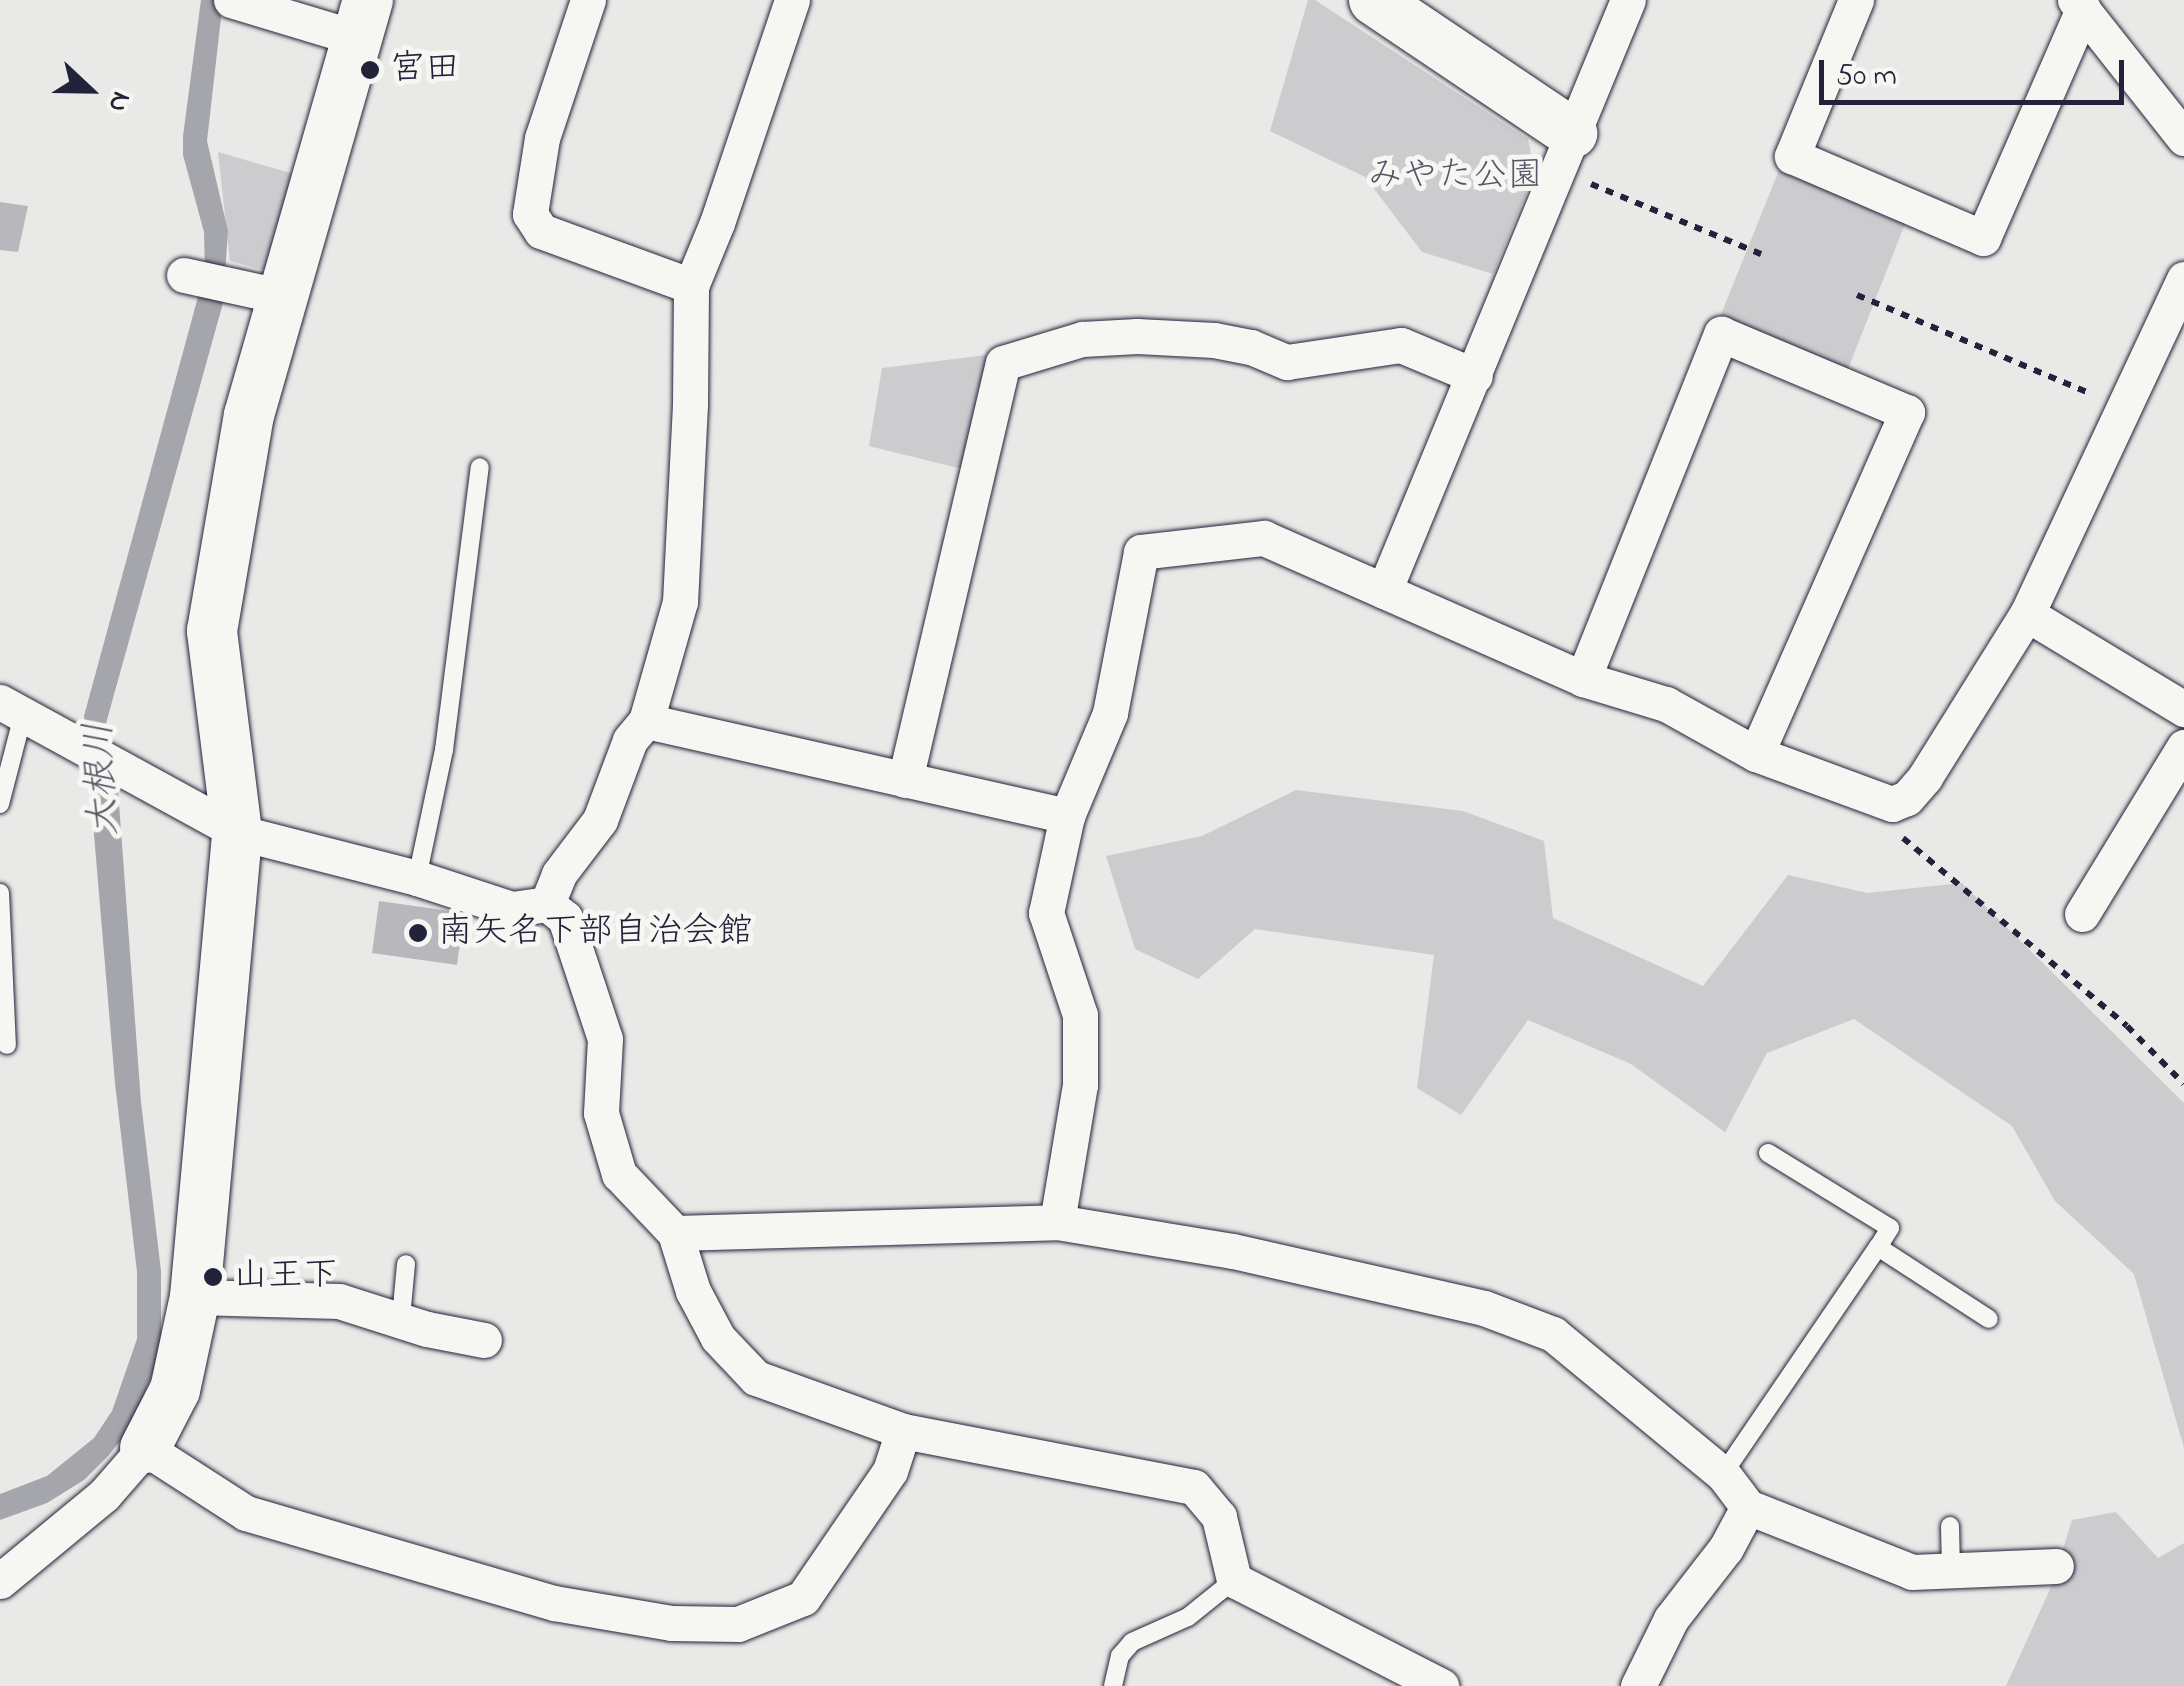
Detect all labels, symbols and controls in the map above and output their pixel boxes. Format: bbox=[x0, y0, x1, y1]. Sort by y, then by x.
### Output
north arrow bbox=[40, 40, 140, 140]
scale bar bbox=[1824, 40, 2129, 102]
place label: 宮田 bbox=[390, 49, 460, 91]
text: 50 m bbox=[1836, 55, 1897, 99]
marker: 宮田 bbox=[359, 59, 381, 81]
text: N bbox=[96, 85, 141, 118]
park label: みやた公園 bbox=[1368, 156, 1542, 198]
water label: 大根川 bbox=[78, 721, 130, 837]
place label: 南矢名下部自治会館 bbox=[438, 912, 753, 954]
marker: 南矢名下部自治会館 bbox=[407, 922, 429, 944]
place label: 山王下 bbox=[233, 1256, 338, 1298]
marker: 山王下 bbox=[202, 1266, 224, 1288]

